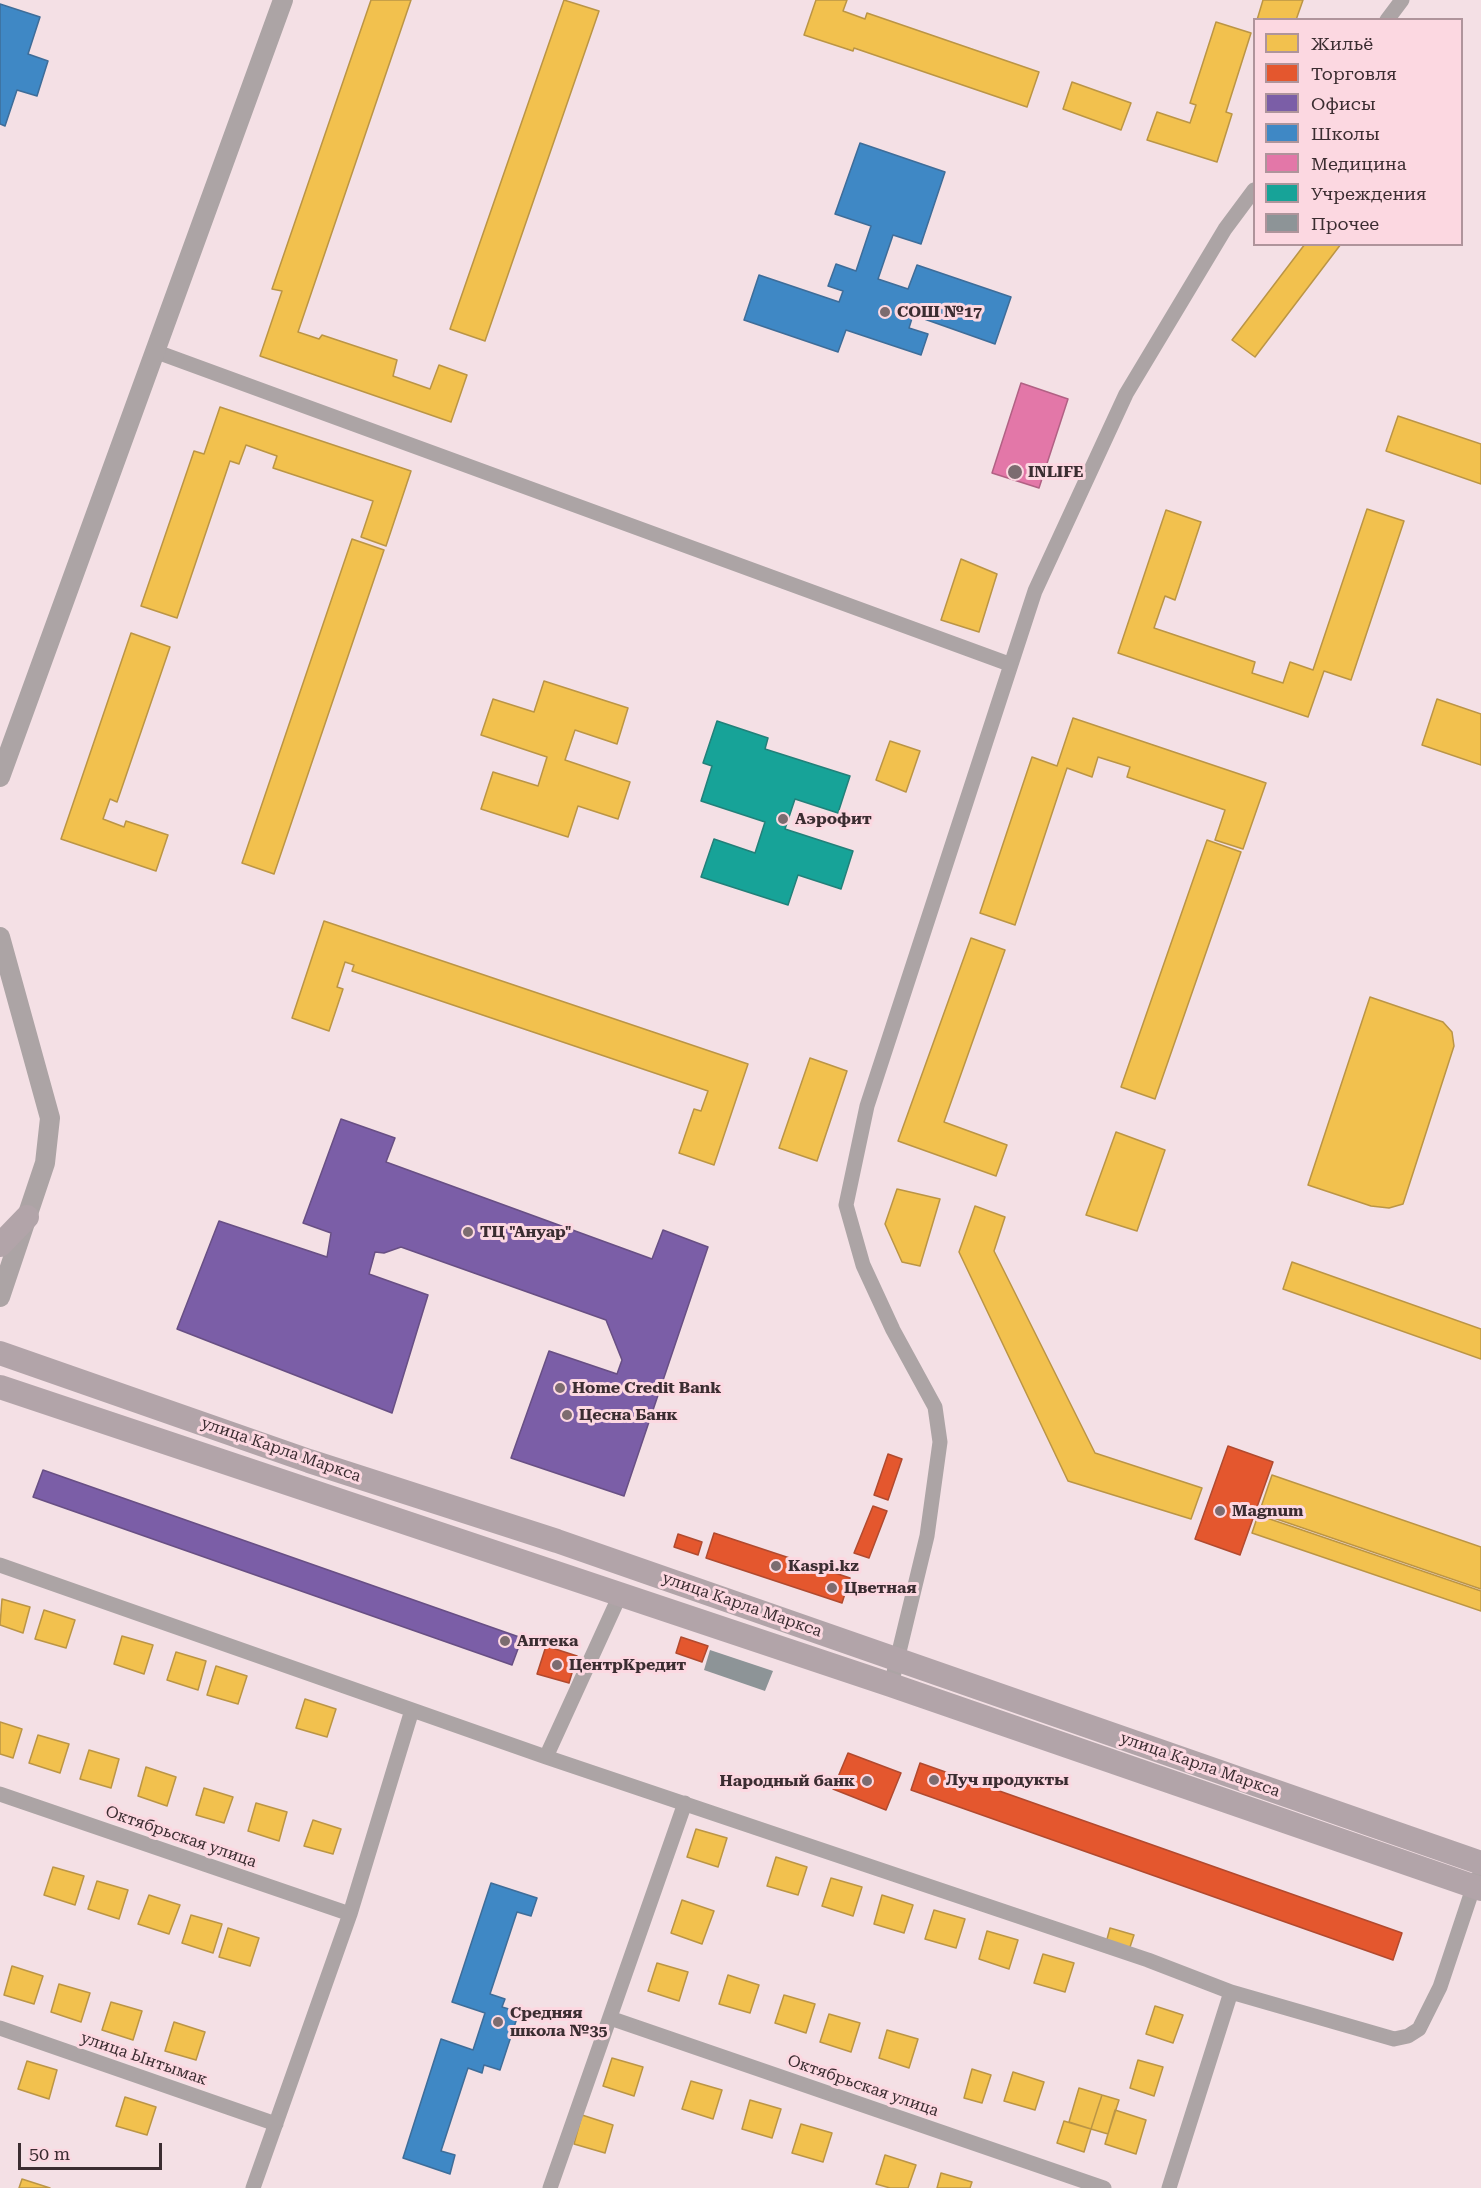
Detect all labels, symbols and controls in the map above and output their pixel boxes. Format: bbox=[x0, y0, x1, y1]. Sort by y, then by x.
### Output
legend bbox=[1253, 18, 1463, 246]
text: Жильё bbox=[1311, 33, 1373, 54]
text: Торговля bbox=[1311, 63, 1397, 84]
text: Офисы bbox=[1311, 93, 1376, 114]
text: Школы bbox=[1311, 123, 1380, 144]
text: Медицина bbox=[1311, 153, 1406, 174]
text: Учреждения bbox=[1311, 183, 1426, 204]
text: Прочее bbox=[1311, 213, 1379, 234]
place label: СОШ №17 bbox=[897, 302, 982, 322]
marker: СОШ №17 bbox=[878, 305, 892, 319]
place label: INLIFE bbox=[1028, 462, 1083, 482]
marker: INLIFE bbox=[1006, 463, 1024, 481]
place label: Аэрофит bbox=[795, 809, 872, 829]
marker: Аэрофит bbox=[776, 812, 790, 826]
place label: ТЦ "Ануар" bbox=[480, 1222, 572, 1242]
marker: ТЦ "Ануар" bbox=[461, 1225, 475, 1239]
place label: Home Credit Bank bbox=[572, 1378, 721, 1398]
marker: Home Credit Bank bbox=[553, 1381, 567, 1395]
place label: Цесна Банк bbox=[579, 1405, 678, 1425]
marker: Цесна Банк bbox=[560, 1408, 574, 1422]
street label: улица Карла Маркса bbox=[199, 1414, 363, 1486]
place label: Magnum bbox=[1232, 1501, 1303, 1521]
marker: Magnum bbox=[1213, 1504, 1227, 1518]
place label: Kaspi.kz bbox=[788, 1556, 859, 1576]
marker: Kaspi.kz bbox=[769, 1559, 783, 1573]
street label: улица Карла Маркса bbox=[660, 1569, 824, 1641]
place label: Цветная bbox=[844, 1578, 916, 1598]
marker: Цветная bbox=[825, 1581, 839, 1595]
place label: Аптека bbox=[517, 1631, 578, 1651]
marker: Аптека bbox=[498, 1634, 512, 1648]
place label: ЦентрКредит bbox=[569, 1655, 686, 1675]
marker: ЦентрКредит bbox=[550, 1658, 564, 1672]
street label: улица Карла Маркса bbox=[1118, 1729, 1282, 1801]
place label: Луч продукты bbox=[946, 1770, 1069, 1790]
place label: Народный банк bbox=[720, 1771, 855, 1791]
marker: Луч продукты bbox=[927, 1773, 941, 1787]
marker: Народный банк bbox=[860, 1774, 874, 1788]
street label: Октябрьская улица bbox=[103, 1802, 259, 1872]
place label: Средняя школа №35 bbox=[510, 2003, 607, 2041]
marker: Средняя школа №35 bbox=[491, 2015, 505, 2029]
street label: улица Ынтымак bbox=[78, 2028, 210, 2090]
street label: Октябрьская улица bbox=[785, 2051, 941, 2121]
scale bar bbox=[21, 2131, 165, 2169]
text: 50 m bbox=[29, 2143, 70, 2164]

